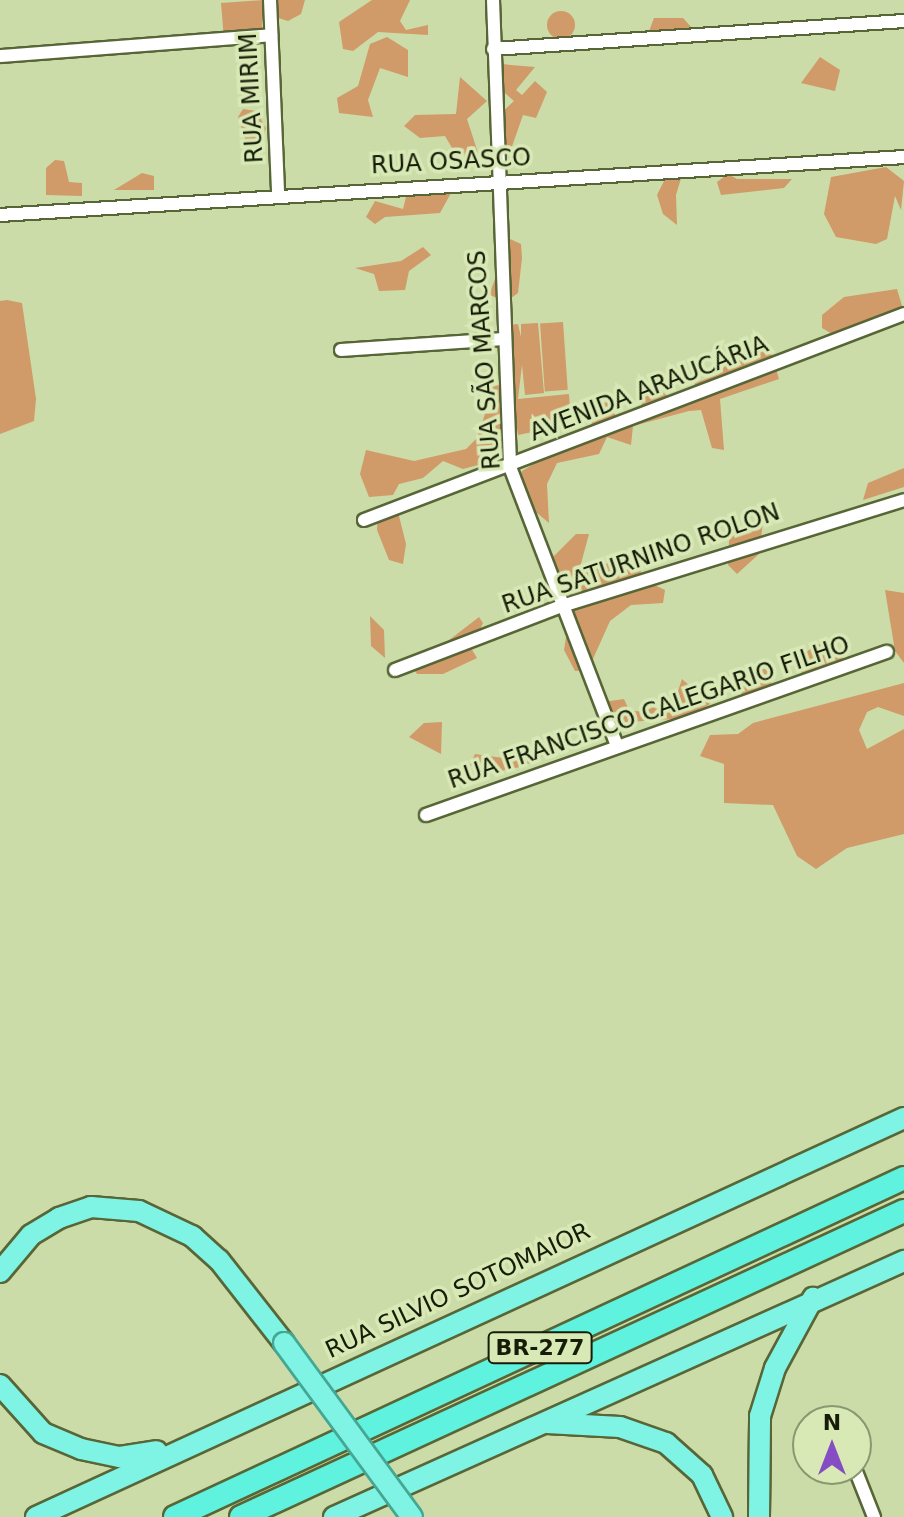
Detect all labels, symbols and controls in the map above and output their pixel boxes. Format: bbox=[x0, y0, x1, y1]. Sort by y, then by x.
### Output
street label: RUA MIRIM bbox=[234, 32, 270, 164]
street label: RUA OSASCO bbox=[370, 143, 532, 181]
street label: RUA SÃO MARCOS bbox=[463, 249, 507, 471]
street label: AVENIDA ARAUCÁRIA bbox=[526, 330, 772, 448]
street label: RUA SATURNINO ROLON bbox=[498, 498, 784, 620]
street label: RUA FRANCISCO CALEGARIO FILHO bbox=[444, 631, 854, 795]
street label: RUA SILVIO SOTOMAIOR bbox=[321, 1217, 595, 1365]
road number: BR-277 bbox=[486, 1330, 594, 1366]
north arrow bbox=[792, 1405, 872, 1485]
text: N bbox=[823, 1410, 841, 1435]

